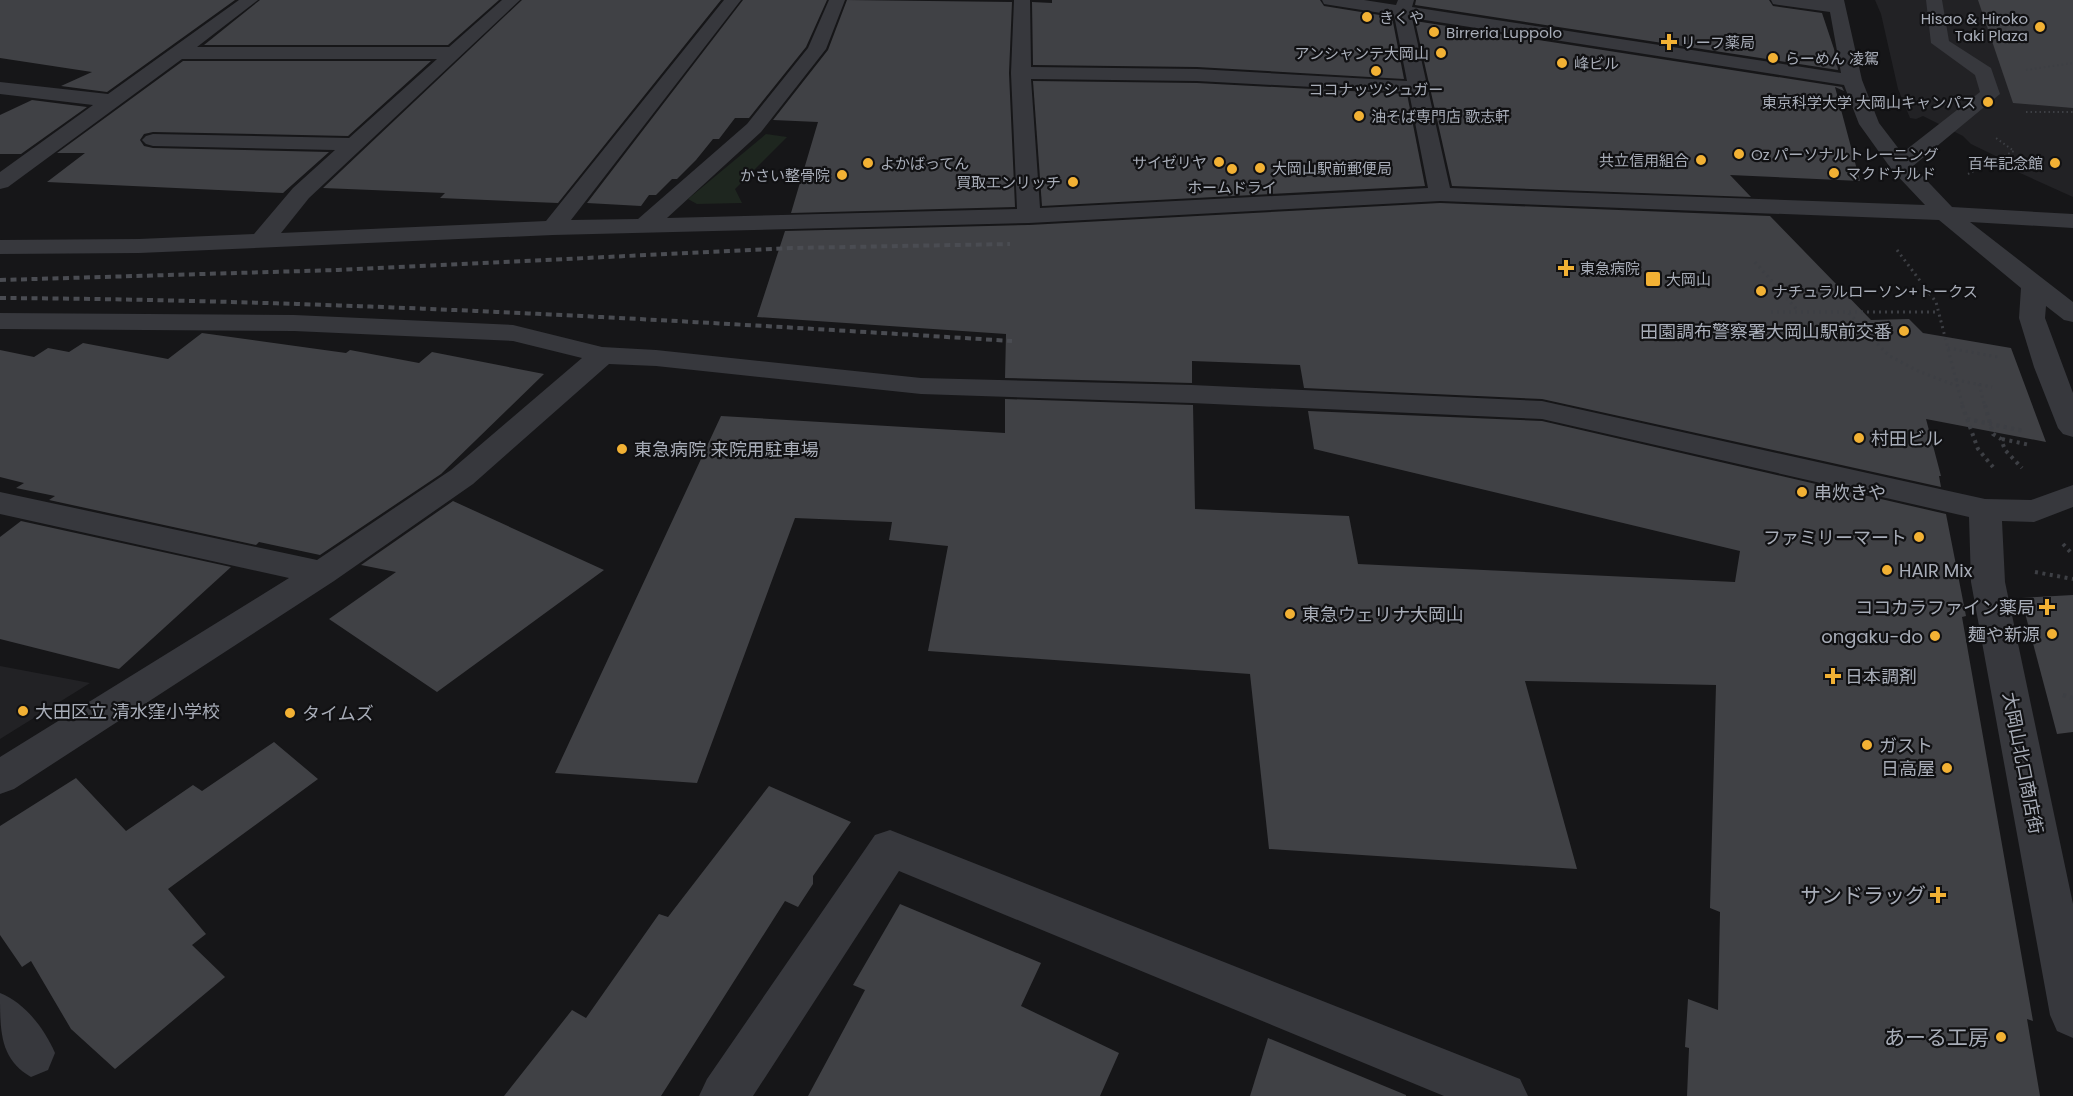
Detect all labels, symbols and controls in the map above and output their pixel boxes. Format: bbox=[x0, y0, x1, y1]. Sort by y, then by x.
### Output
place label: きくや bbox=[1379, 7, 1424, 28]
place label: Hisao & Hiroko Taki Plaza bbox=[1921, 8, 2028, 46]
marker: きくや bbox=[1360, 10, 1374, 24]
marker: Hisao & Hiroko Taki Plaza bbox=[2033, 20, 2047, 34]
place label: Birreria Luppolo bbox=[1446, 22, 1562, 43]
marker: Birreria Luppolo bbox=[1427, 25, 1441, 39]
place label: リーフ薬局 bbox=[1681, 32, 1755, 53]
marker: リーフ薬局 bbox=[1662, 35, 1676, 49]
place label: アンシャンテ大岡山 bbox=[1295, 43, 1429, 64]
marker: アンシャンテ大岡山 bbox=[1434, 46, 1448, 60]
place label: らーめん 凌駕 bbox=[1785, 48, 1879, 69]
marker: らーめん 凌駕 bbox=[1766, 51, 1780, 65]
place label: 峰ビル bbox=[1574, 53, 1619, 74]
marker: 峰ビル bbox=[1555, 56, 1569, 70]
marker: ココナッツシュガー bbox=[1369, 64, 1383, 78]
place label: ココナッツシュガー bbox=[1308, 79, 1444, 100]
place label: 東京科学大学 大岡山キャンパス bbox=[1762, 92, 1976, 113]
marker: 東京科学大学 大岡山キャンパス bbox=[1981, 95, 1995, 109]
place label: 油そば専門店 歌志軒 bbox=[1371, 106, 1510, 127]
marker: 油そば専門店 歌志軒 bbox=[1352, 109, 1366, 123]
place label: Oz パーソナルトレーニング bbox=[1751, 144, 1939, 165]
marker: Oz パーソナルトレーニング bbox=[1732, 147, 1746, 161]
place label: 共立信用組合 bbox=[1599, 150, 1689, 171]
place label: サイゼリヤ bbox=[1132, 152, 1207, 173]
place label: よかばってん bbox=[880, 153, 969, 174]
marker: 共立信用組合 bbox=[1694, 153, 1708, 167]
place label: 百年記念館 bbox=[1968, 153, 2043, 174]
marker: サイゼリヤ bbox=[1212, 155, 1226, 169]
marker: よかばってん bbox=[861, 156, 875, 170]
marker: 百年記念館 bbox=[2048, 156, 2062, 170]
place label: 大岡山駅前郵便局 bbox=[1272, 158, 1392, 179]
marker: 大岡山駅前郵便局 bbox=[1253, 161, 1267, 175]
marker: ホームドライ bbox=[1225, 162, 1239, 176]
place label: マクドナルド bbox=[1846, 163, 1936, 184]
place label: かさい整骨院 bbox=[740, 165, 830, 186]
marker: マクドナルド bbox=[1827, 166, 1841, 180]
marker: かさい整骨院 bbox=[835, 168, 849, 182]
place label: 買取エンリッチ bbox=[956, 172, 1061, 193]
marker: 買取エンリッチ bbox=[1066, 175, 1080, 189]
place label: ホームドライ bbox=[1187, 177, 1277, 198]
place label: 東急病院 bbox=[1580, 258, 1640, 279]
marker: 東急病院 bbox=[1557, 259, 1575, 277]
place label: 大岡山 bbox=[1666, 269, 1711, 290]
marker: 大岡山 bbox=[1644, 270, 1662, 288]
place label: ナチュラルローソン+トークス bbox=[1773, 281, 1978, 302]
marker: ナチュラルローソン+トークス bbox=[1754, 284, 1768, 298]
place label: 田園調布警察署大岡山駅前交番 bbox=[1640, 319, 1892, 344]
marker: 田園調布警察署大岡山駅前交番 bbox=[1897, 324, 1911, 338]
place label: 村田ビル bbox=[1871, 426, 1943, 451]
marker: 村田ビル bbox=[1852, 431, 1866, 445]
place label: 東急病院 来院用駐車場 bbox=[634, 437, 819, 462]
marker: 東急病院 来院用駐車場 bbox=[615, 442, 629, 456]
place label: 串炊きや bbox=[1814, 480, 1886, 505]
marker: 串炊きや bbox=[1795, 485, 1809, 499]
place label: ファミリーマート bbox=[1763, 525, 1907, 550]
marker: ファミリーマート bbox=[1912, 530, 1926, 544]
place label: HAIR Mix bbox=[1899, 558, 1973, 583]
marker: HAIR Mix bbox=[1880, 563, 1894, 577]
place label: ココカラファイン薬局 bbox=[1855, 595, 2035, 620]
marker: ココカラファイン薬局 bbox=[2040, 600, 2054, 614]
place label: 東急ウェリナ大岡山 bbox=[1302, 602, 1464, 627]
marker: 東急ウェリナ大岡山 bbox=[1283, 607, 1297, 621]
place label: 麺や新源 bbox=[1968, 622, 2040, 647]
place label: ongaku-do bbox=[1821, 624, 1923, 649]
marker: 麺や新源 bbox=[2045, 627, 2059, 641]
marker: ongaku-do bbox=[1928, 629, 1942, 643]
place label: 日本調剤 bbox=[1845, 664, 1917, 689]
marker: 日本調剤 bbox=[1826, 669, 1840, 683]
street label: 大岡山北口商店街 bbox=[1997, 690, 2049, 836]
place label: 大田区立 清水窪小学校 bbox=[35, 699, 220, 724]
place label: タイムズ bbox=[302, 701, 374, 726]
marker: 大田区立 清水窪小学校 bbox=[16, 704, 30, 718]
marker: タイムズ bbox=[283, 706, 297, 720]
place label: ガスト bbox=[1879, 733, 1933, 758]
marker: ガスト bbox=[1860, 738, 1874, 752]
place label: 日高屋 bbox=[1881, 756, 1935, 781]
marker: 日高屋 bbox=[1940, 761, 1954, 775]
place label: サンドラッグ bbox=[1800, 881, 1926, 910]
marker: サンドラッグ bbox=[1931, 888, 1945, 902]
place label: あーる工房 bbox=[1884, 1023, 1989, 1052]
marker: あーる工房 bbox=[1994, 1030, 2008, 1044]

